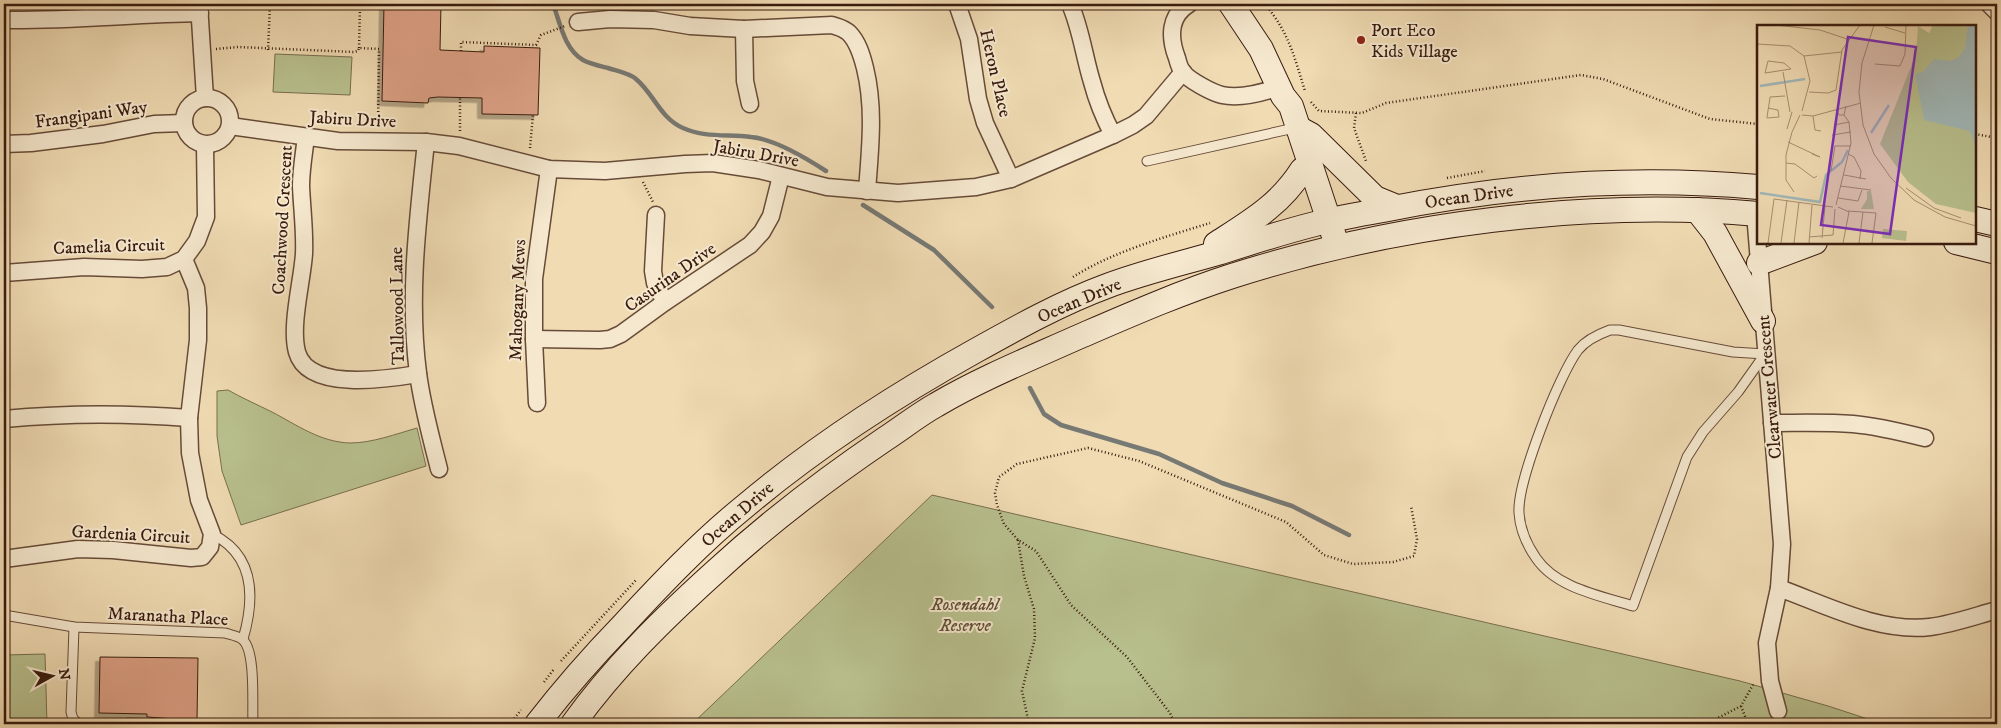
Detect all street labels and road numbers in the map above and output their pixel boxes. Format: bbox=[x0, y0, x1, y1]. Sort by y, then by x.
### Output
street label: Heron Place bbox=[974, 27, 1016, 119]
street label: Frangipani Way bbox=[33, 96, 149, 134]
street label: Jabiru Drive bbox=[307, 107, 397, 133]
street label: Jabiru Drive bbox=[709, 135, 801, 172]
street label: Coachwood Crescent bbox=[268, 145, 298, 295]
street label: Ocean Drive bbox=[1424, 180, 1515, 214]
street label: Camelia Circuit bbox=[53, 234, 166, 260]
street label: Casurina Drive bbox=[621, 238, 721, 317]
street label: Mahogany Mews bbox=[505, 239, 531, 361]
street label: Tallowood Lane bbox=[386, 247, 410, 365]
street label: Ocean Drive bbox=[1034, 273, 1125, 328]
street label: Clearwater Crescent bbox=[1753, 314, 1787, 460]
street label: Ocean Drive bbox=[697, 477, 778, 552]
street label: Gardenia Circuit bbox=[71, 521, 191, 549]
street label: Maranatha Place bbox=[107, 603, 229, 631]

